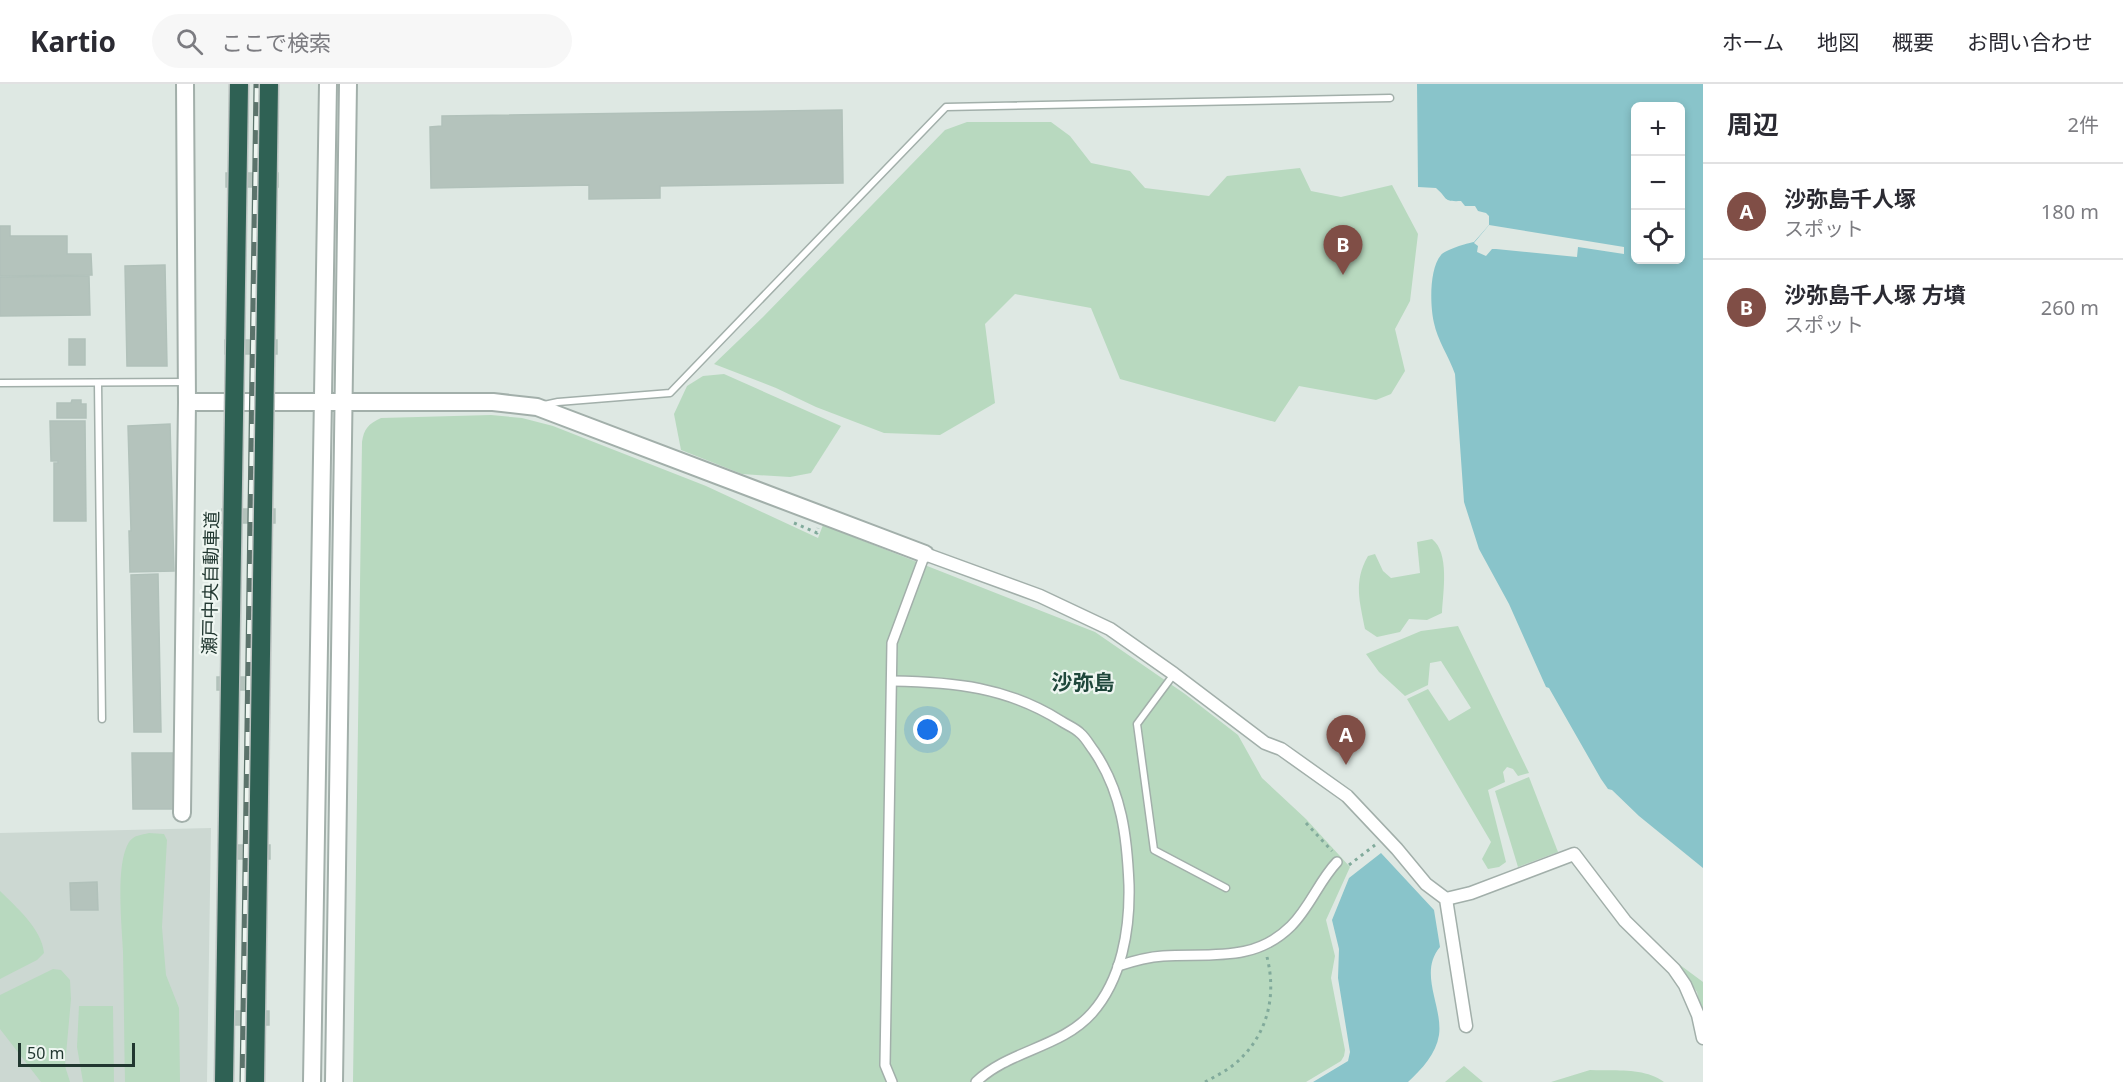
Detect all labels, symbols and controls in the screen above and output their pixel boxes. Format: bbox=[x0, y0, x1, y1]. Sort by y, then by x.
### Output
search box bbox=[152, 14, 572, 68]
text: Kartio bbox=[30, 22, 116, 60]
icon: search bbox=[173, 25, 206, 58]
text: ここで検索 bbox=[221, 27, 331, 57]
text: ホーム bbox=[1722, 28, 1784, 56]
text: 地図 bbox=[1817, 28, 1859, 56]
text: 概要 bbox=[1892, 28, 1934, 56]
text: お問い合わせ bbox=[1967, 28, 2093, 56]
map controls bbox=[1631, 102, 1685, 264]
button: + bbox=[1631, 102, 1685, 156]
text: 周辺 bbox=[1727, 106, 1779, 142]
text: 2件 bbox=[2068, 111, 2099, 138]
button: − bbox=[1631, 156, 1685, 210]
text: 沙弥島千人塚 bbox=[1784, 183, 1916, 213]
text: A bbox=[1740, 198, 1753, 225]
text: 180 m bbox=[2041, 198, 2099, 225]
button: locate bbox=[1631, 210, 1685, 264]
text: スポット bbox=[1784, 215, 1864, 242]
pin: B bbox=[1324, 226, 1362, 275]
text: 沙弥島千人塚 方墳 bbox=[1784, 279, 1966, 309]
text: B bbox=[1740, 294, 1753, 321]
text: 260 m bbox=[2041, 294, 2099, 321]
text: スポット bbox=[1784, 311, 1864, 338]
street label: 瀬戸中央自動車道 bbox=[197, 511, 223, 655]
district label: 沙弥島 bbox=[1052, 668, 1115, 696]
your location bbox=[913, 715, 942, 744]
pin: A bbox=[1326, 716, 1366, 765]
scale bar bbox=[18, 1040, 135, 1068]
text: 50 m bbox=[27, 1042, 64, 1064]

